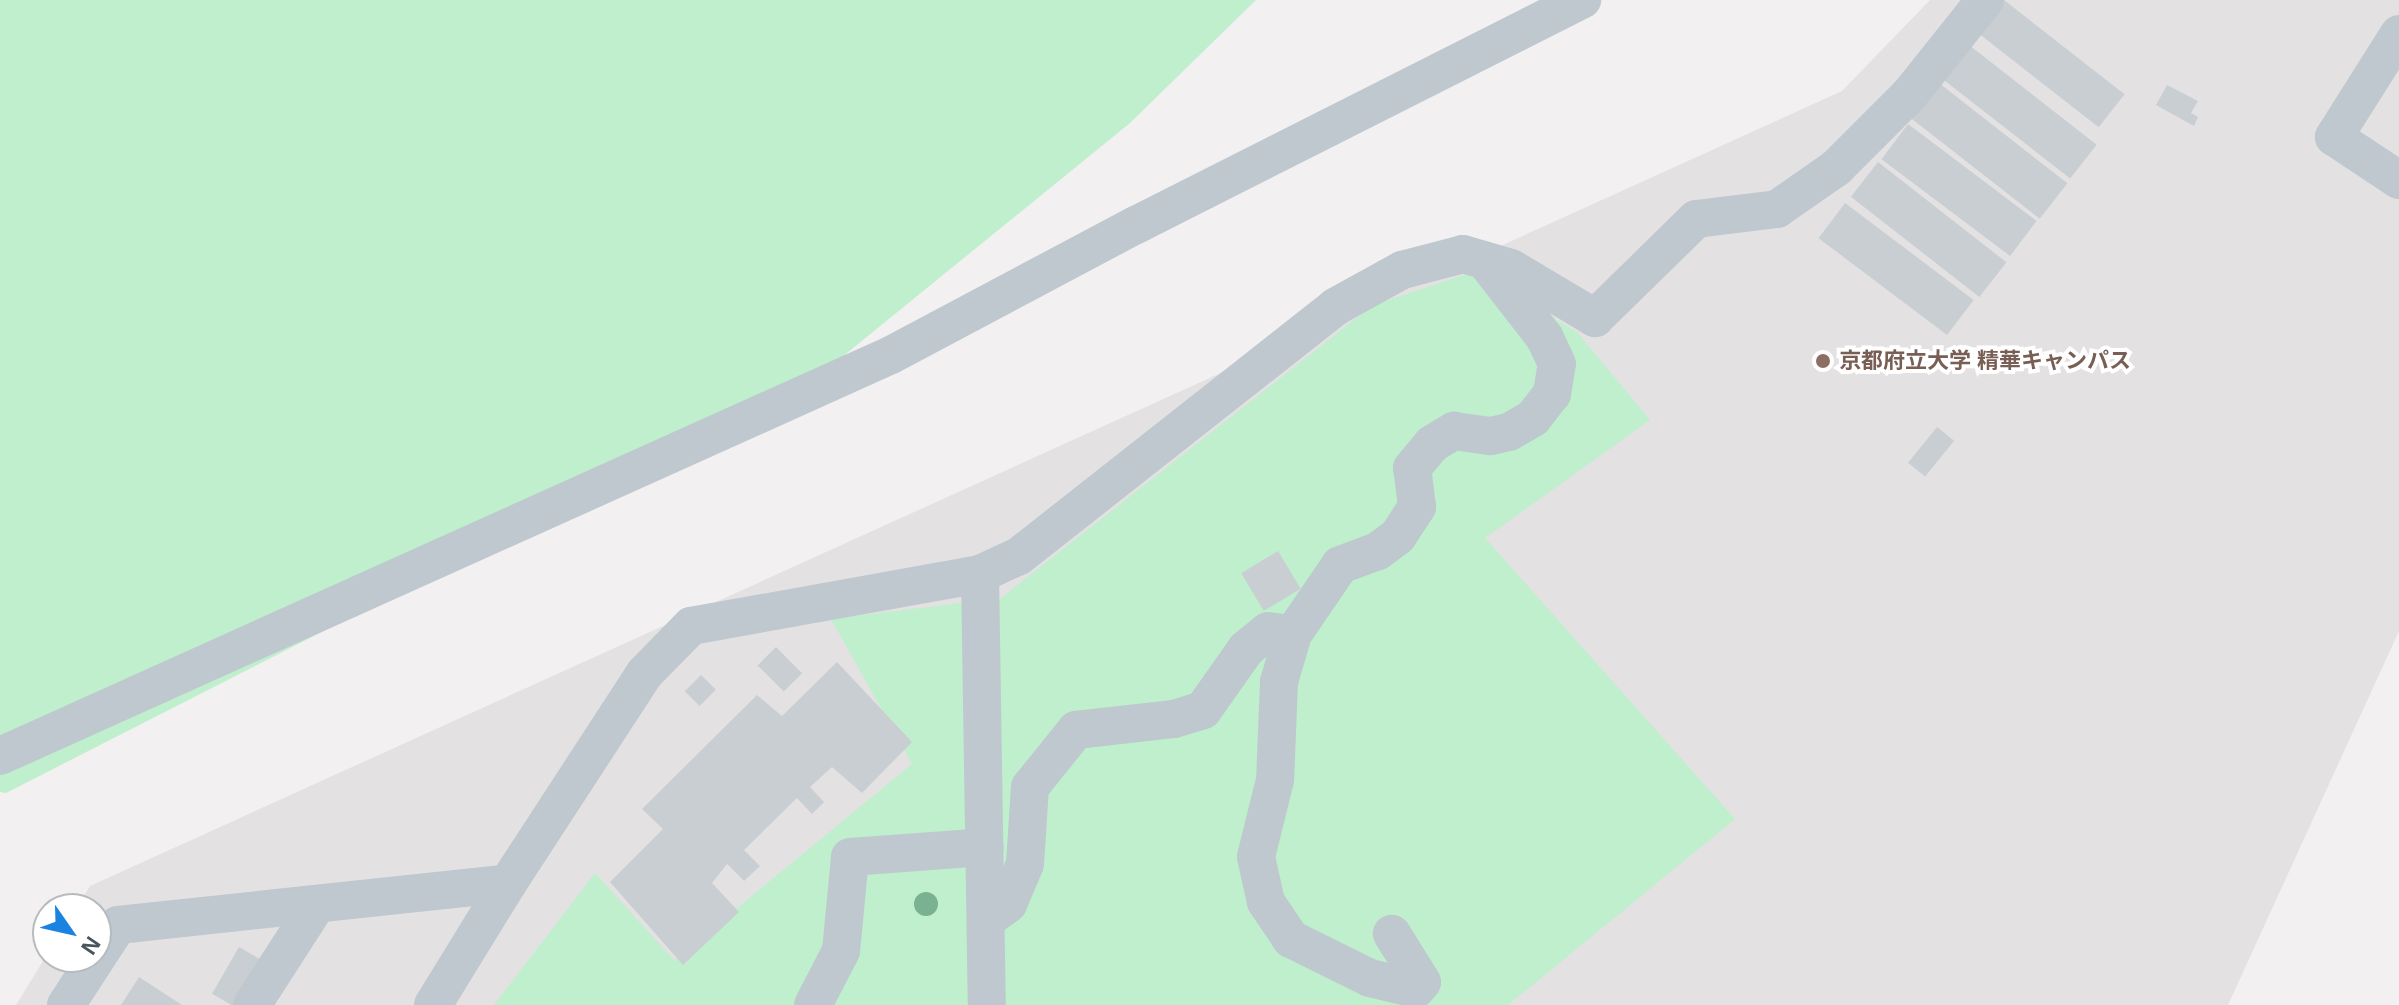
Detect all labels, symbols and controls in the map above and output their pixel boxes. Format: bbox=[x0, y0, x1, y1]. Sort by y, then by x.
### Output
place label: 京都府立大学 精華キャンパス bbox=[1839, 348, 2131, 374]
marker: 京都府立大学 精華キャンパス bbox=[1814, 352, 1832, 370]
north arrow bbox=[32, 893, 112, 973]
text: N bbox=[76, 932, 105, 959]

